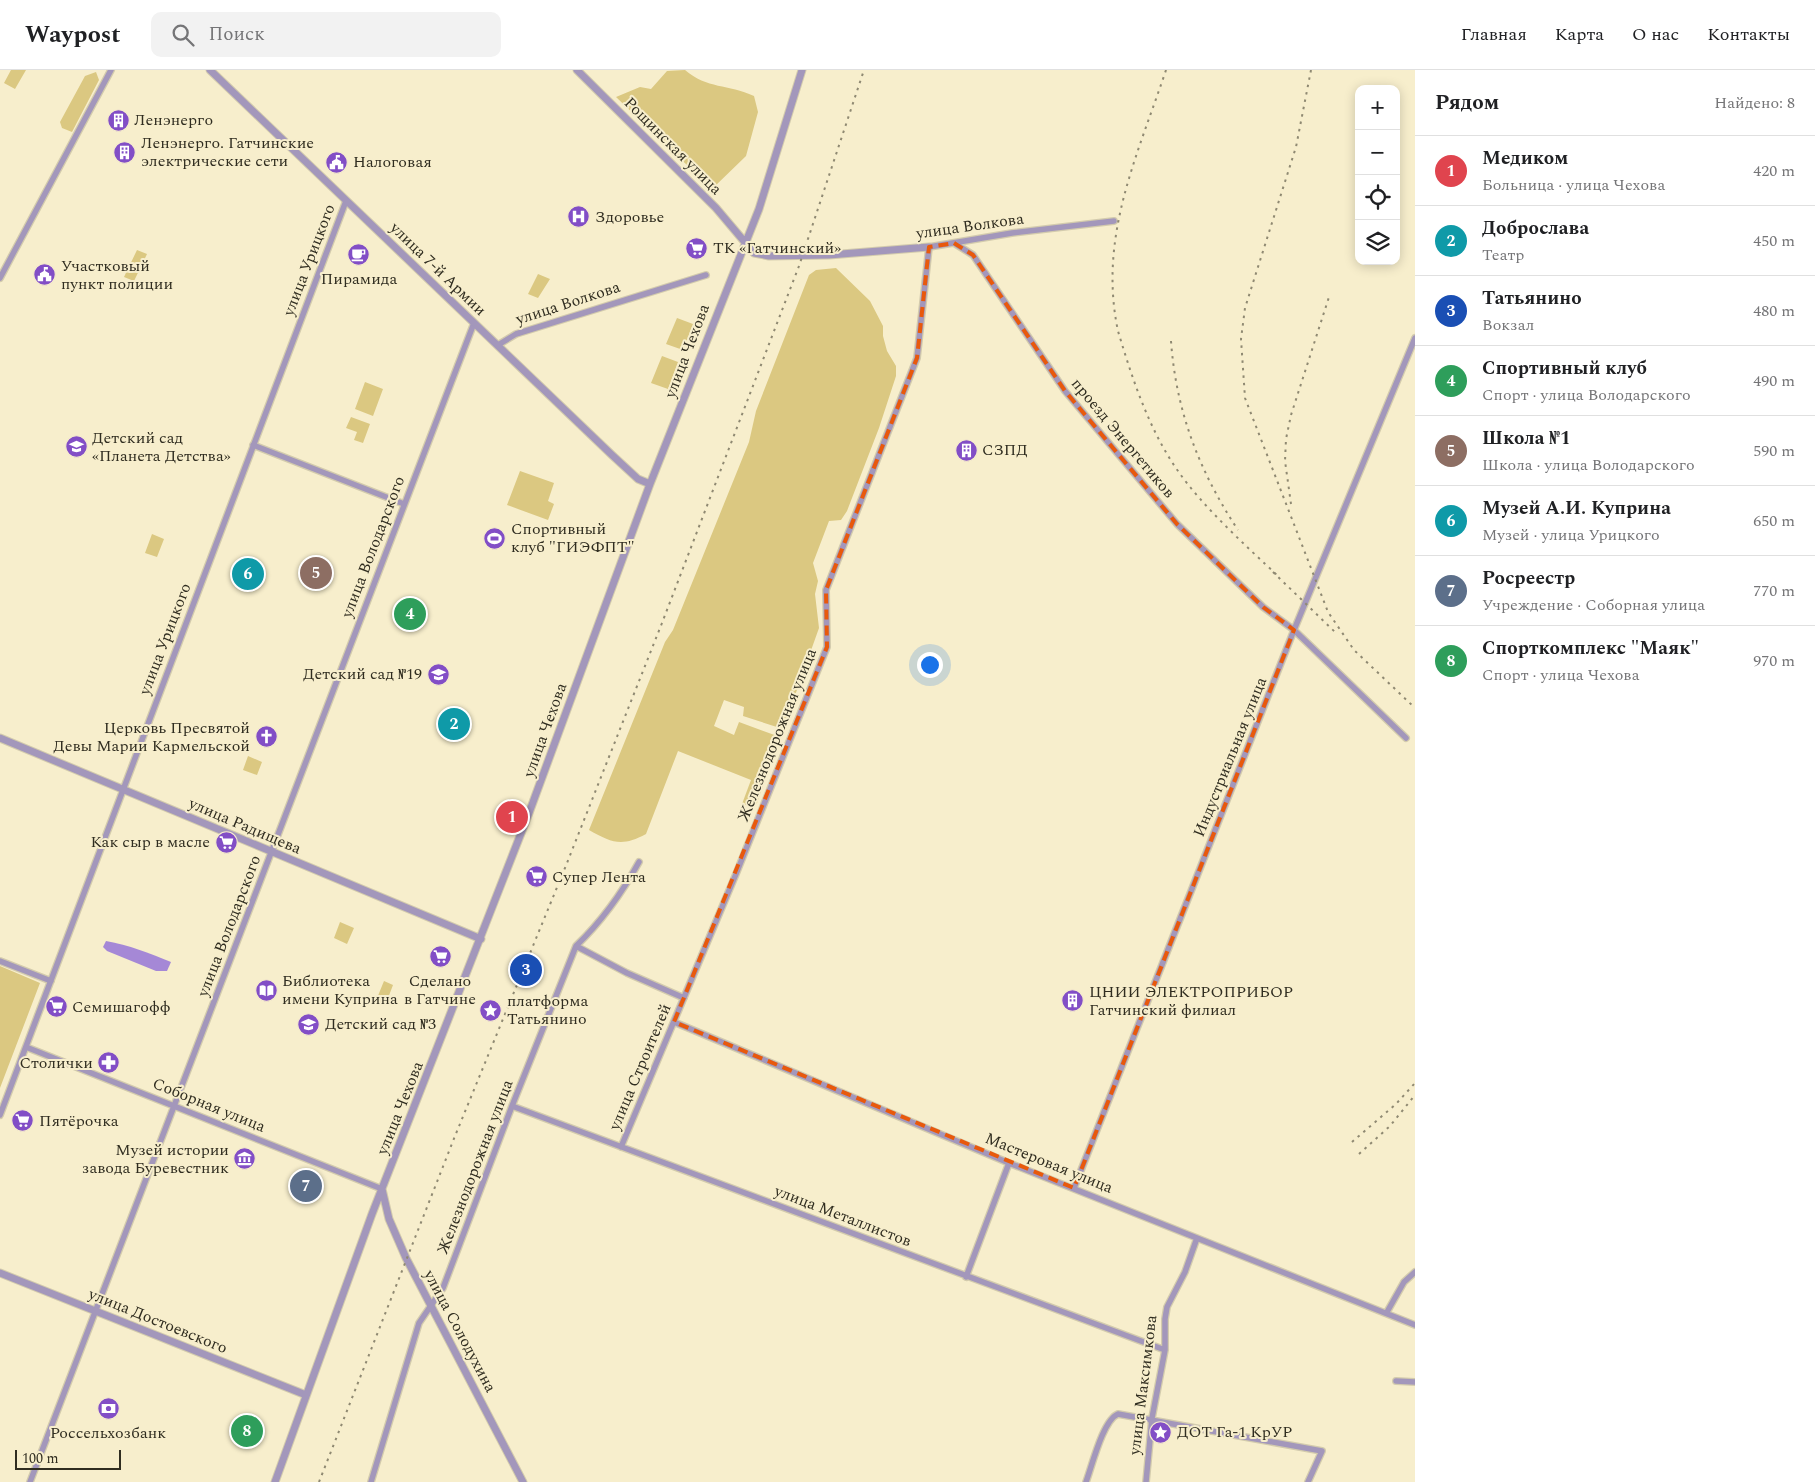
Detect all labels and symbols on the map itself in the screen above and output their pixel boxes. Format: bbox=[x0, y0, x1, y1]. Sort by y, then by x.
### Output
street label: Рощинская улица bbox=[618, 91, 728, 201]
building icon: Ленэнерго bbox=[106, 108, 130, 132]
place label: Ленэнерго bbox=[134, 108, 213, 132]
place label: Ленэнерго. Гатчинские электрические сети bbox=[141, 131, 314, 173]
building icon: Ленэнерго. Гатчинские электрические сети bbox=[113, 140, 137, 164]
public building icon: Налоговая bbox=[325, 150, 349, 174]
place label: Налоговая bbox=[353, 150, 432, 174]
street label: улица Урицкого bbox=[276, 201, 341, 320]
hospital icon: Здоровье bbox=[567, 205, 591, 229]
place label: Здоровье bbox=[595, 205, 664, 229]
street label: улица Волкова bbox=[914, 207, 1026, 246]
street label: улица 7-й Армии bbox=[384, 216, 492, 321]
supermarket icon: ТК «Гатчинский» bbox=[685, 236, 709, 260]
place label: ТК «Гатчинский» bbox=[713, 236, 841, 260]
cafe icon: Пирамида bbox=[347, 243, 371, 267]
place label: Участковый пункт полиции bbox=[61, 254, 173, 296]
public building icon: Участковый пункт полиции bbox=[33, 263, 57, 287]
place label: Пирамида bbox=[321, 267, 397, 291]
street label: улица Волкова bbox=[512, 275, 624, 332]
street label: улица Чехова bbox=[658, 300, 716, 402]
street label: проезд Энергетиков bbox=[1065, 373, 1181, 503]
place label: Детский сад «Планета Детства» bbox=[92, 426, 231, 468]
school or university icon: Детский сад «Планета Детства» bbox=[64, 435, 88, 459]
building icon: СЗПД bbox=[954, 438, 978, 462]
place label: СЗПД bbox=[982, 438, 1028, 462]
street label: улица Володарского bbox=[335, 473, 411, 622]
place label: Спортивный клуб "ГИЭФПТ" bbox=[511, 517, 635, 559]
sports icon: Спортивный клуб "ГИЭФПТ" bbox=[483, 526, 507, 550]
pin: 5 bbox=[300, 554, 332, 592]
pin: 6 bbox=[232, 555, 264, 593]
street label: улица Урицкого bbox=[132, 580, 197, 699]
pin: 4 bbox=[394, 595, 426, 633]
street label: Железнодорожная улица bbox=[731, 644, 823, 825]
your location bbox=[917, 652, 943, 678]
place label: Детский сад №19 bbox=[303, 662, 422, 686]
school or university icon: Детский сад №19 bbox=[426, 662, 450, 686]
street label: Индустриальная улица bbox=[1187, 673, 1273, 841]
street label: улица Чехова bbox=[516, 679, 573, 782]
pin: 2 bbox=[438, 705, 470, 743]
place label: Церковь Пресвятой Девы Марии Кармельской bbox=[53, 716, 250, 758]
church icon: Церковь Пресвятой Девы Марии Кармельской bbox=[254, 725, 278, 749]
street label: улица Радищева bbox=[184, 791, 305, 861]
pin: 1 bbox=[496, 798, 528, 836]
place label: Как сыр в масле bbox=[90, 830, 210, 854]
supermarket icon: Как сыр в масле bbox=[214, 830, 238, 854]
street label: улица Володарского bbox=[191, 852, 267, 1001]
supermarket icon: Супер Лента bbox=[524, 865, 548, 889]
place label: Супер Лента bbox=[552, 865, 646, 889]
supermarket icon: Сделано в Гатчине bbox=[428, 945, 452, 969]
pin: 3 bbox=[510, 951, 542, 989]
place label: Библиотека имени Куприна bbox=[282, 969, 398, 1011]
place label: Сделано в Гатчине bbox=[404, 969, 476, 1011]
library icon: Библиотека имени Куприна bbox=[254, 978, 278, 1002]
place label: ЦНИИ ЭЛЕКТРОПРИБОР Гатчинский филиал bbox=[1089, 980, 1293, 1022]
place label: платформа Татьянино bbox=[507, 989, 588, 1031]
building icon: ЦНИИ ЭЛЕКТРОПРИБОР Гатчинский филиал bbox=[1061, 989, 1085, 1013]
supermarket icon: Семишагофф bbox=[44, 995, 68, 1019]
place label: Семишагофф bbox=[72, 995, 171, 1019]
place icon: платформа Татьянино bbox=[479, 998, 503, 1022]
street label: улица Строителей bbox=[602, 1000, 678, 1135]
school or university icon: Детский сад №3 bbox=[297, 1012, 321, 1036]
place label: Детский сад №3 bbox=[325, 1012, 436, 1036]
place label: Столички bbox=[20, 1051, 93, 1075]
pharmacy icon: Столички bbox=[97, 1051, 121, 1075]
street label: улица Чехова bbox=[370, 1057, 430, 1159]
street label: Соборная улица bbox=[149, 1071, 269, 1139]
street label: Железнодорожная улица bbox=[431, 1076, 519, 1258]
supermarket icon: Пятёрочка bbox=[11, 1109, 35, 1133]
place label: Пятёрочка bbox=[39, 1109, 119, 1133]
street label: Мастеровая улица bbox=[981, 1126, 1117, 1200]
place label: Музей истории завода Буревестник bbox=[82, 1138, 229, 1180]
museum icon: Музей истории завода Буревестник bbox=[233, 1147, 257, 1171]
pin: 7 bbox=[290, 1167, 322, 1205]
street label: улица Металлистов bbox=[770, 1178, 915, 1253]
street label: улица Солодухина bbox=[417, 1265, 503, 1397]
street label: улица Достоевского bbox=[84, 1282, 231, 1360]
street label: улица Максимкова bbox=[1122, 1313, 1164, 1457]
bank icon: Россельхозбанк bbox=[96, 1397, 120, 1421]
pin: 8 bbox=[231, 1412, 263, 1450]
place icon: ДОТ Га-1 КрУР bbox=[1149, 1420, 1173, 1444]
place label: ДОТ Га-1 КрУР bbox=[1177, 1420, 1292, 1444]
place label: Россельхозбанк bbox=[50, 1421, 166, 1445]
scale bar bbox=[15, 1447, 121, 1470]

